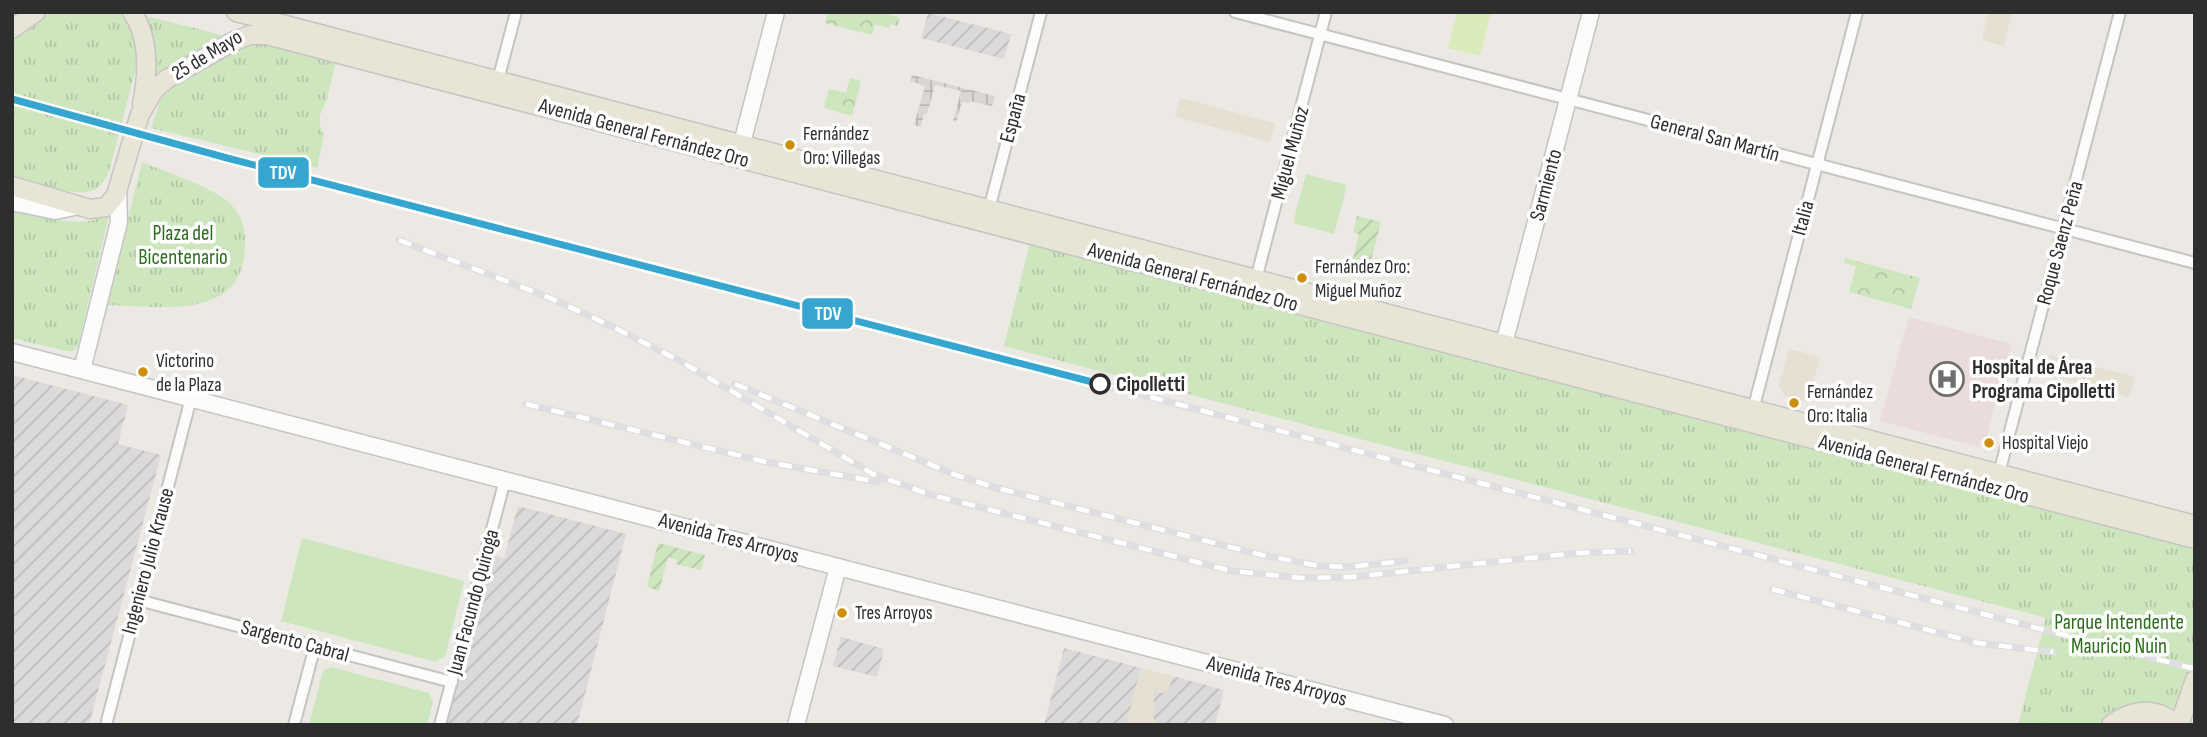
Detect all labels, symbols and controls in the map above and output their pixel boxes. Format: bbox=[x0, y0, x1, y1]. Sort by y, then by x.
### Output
street label: 25 de Mayo bbox=[167, 24, 247, 86]
street label: España bbox=[994, 91, 1032, 145]
street label: Avenida General Fernández Oro bbox=[535, 93, 752, 173]
street label: Miguel Muñoz bbox=[1266, 103, 1315, 202]
street label: General San Martín bbox=[1648, 109, 1782, 167]
place label: Fernández Oro: Villegas bbox=[803, 123, 880, 170]
marker: Fernández Oro: Villegas bbox=[783, 138, 797, 152]
street label: Sarmiento bbox=[1524, 146, 1568, 224]
line badge: TDV bbox=[257, 156, 310, 189]
text: TDV bbox=[269, 162, 297, 185]
street label: Roque Saenz Peña bbox=[2031, 178, 2089, 308]
street label: Italia bbox=[1786, 198, 1820, 238]
park label: Plaza del Bicentenario bbox=[138, 221, 228, 270]
street label: Avenida General Fernández Oro bbox=[1084, 237, 1301, 317]
place label: Fernández Oro: Miguel Muñoz bbox=[1315, 256, 1410, 303]
marker: Fernández Oro: Miguel Muñoz bbox=[1295, 271, 1309, 285]
line badge: TDV bbox=[801, 297, 854, 330]
text: TDV bbox=[814, 303, 842, 326]
place label: Victorino de la Plaza bbox=[156, 350, 221, 397]
place label: Hospital de Área Programa Cipolletti bbox=[1972, 355, 2115, 404]
hospital icon: Hospital de Área Programa Cipolletti bbox=[1928, 360, 1966, 398]
marker: Victorino de la Plaza bbox=[136, 365, 150, 379]
place label: Cipolletti bbox=[1116, 372, 1185, 397]
marker: Cipolletti bbox=[1090, 374, 1110, 394]
place label: Fernández Oro: Italia bbox=[1807, 381, 1873, 428]
marker: Fernández Oro: Italia bbox=[1787, 396, 1801, 410]
street label: Avenida General Fernández Oro bbox=[1815, 429, 2032, 509]
place label: Hospital Viejo bbox=[2002, 432, 2088, 455]
marker: Hospital Viejo bbox=[1982, 436, 1996, 450]
street label: Ingeniero Julio Krause bbox=[116, 485, 180, 637]
street label: Avenida Tres Arroyos bbox=[655, 507, 802, 569]
street label: Juan Facundo Quiroga bbox=[441, 526, 504, 679]
place label: Tres Arroyos bbox=[855, 602, 933, 625]
marker: Tres Arroyos bbox=[835, 606, 849, 620]
park label: Parque Intendente Mauricio Nuin bbox=[2054, 610, 2184, 659]
street label: Sargento Cabral bbox=[238, 615, 352, 667]
street label: Avenida Tres Arroyos bbox=[1203, 650, 1350, 712]

